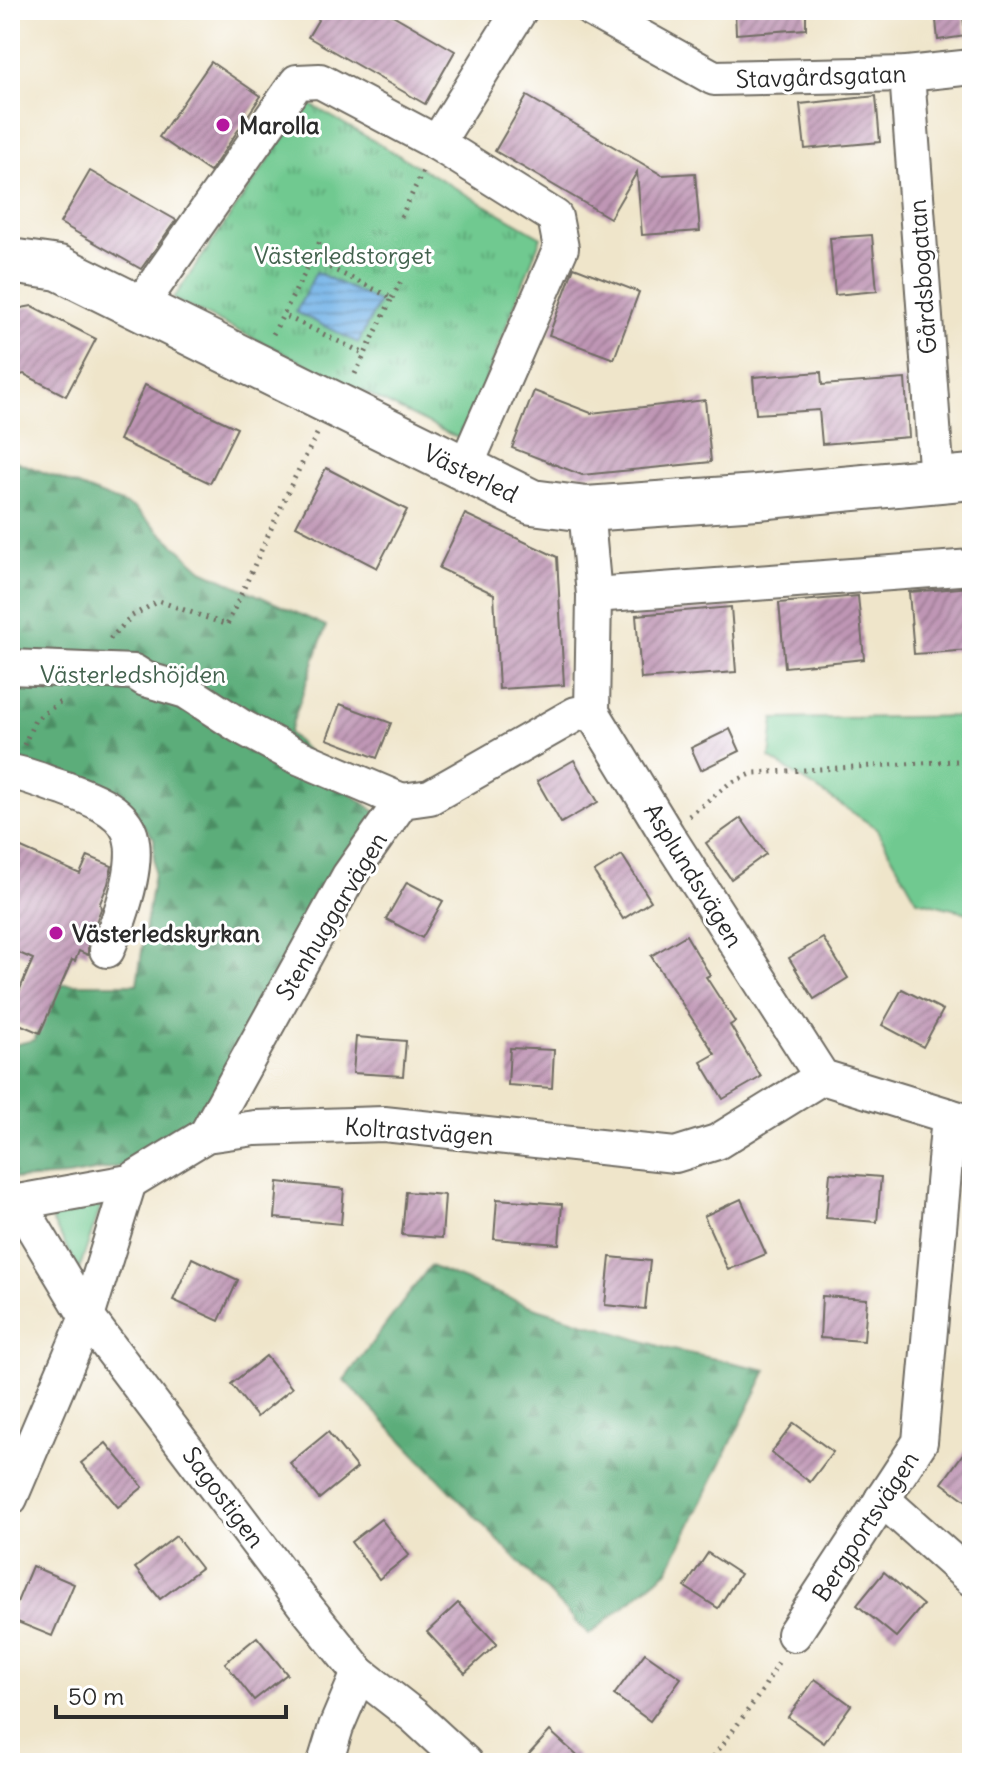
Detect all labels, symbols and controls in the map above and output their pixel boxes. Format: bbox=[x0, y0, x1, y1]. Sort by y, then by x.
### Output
street label: Stavgårdsgatan bbox=[735, 58, 907, 94]
place label: Marolla bbox=[239, 110, 320, 140]
marker: Marolla bbox=[214, 116, 232, 134]
street label: Gårdsbogatan bbox=[902, 198, 942, 355]
park label: Västerledstorget bbox=[254, 240, 432, 270]
street label: Västerled bbox=[419, 437, 523, 509]
park label: Västerledshöjden bbox=[40, 659, 226, 689]
street label: Asplundsvägen bbox=[638, 798, 750, 952]
street label: Stenhuggarvägen bbox=[269, 826, 393, 1006]
place label: Västerledskyrkan bbox=[72, 918, 260, 948]
marker: Västerledskyrkan bbox=[47, 924, 65, 942]
street label: Koltrastvägen bbox=[344, 1111, 495, 1151]
street label: Sagostigen bbox=[176, 1441, 272, 1553]
street label: Bergportsvägen bbox=[805, 1445, 925, 1607]
scale bar bbox=[56, 1669, 286, 1719]
text: 50 m bbox=[68, 1681, 124, 1711]

